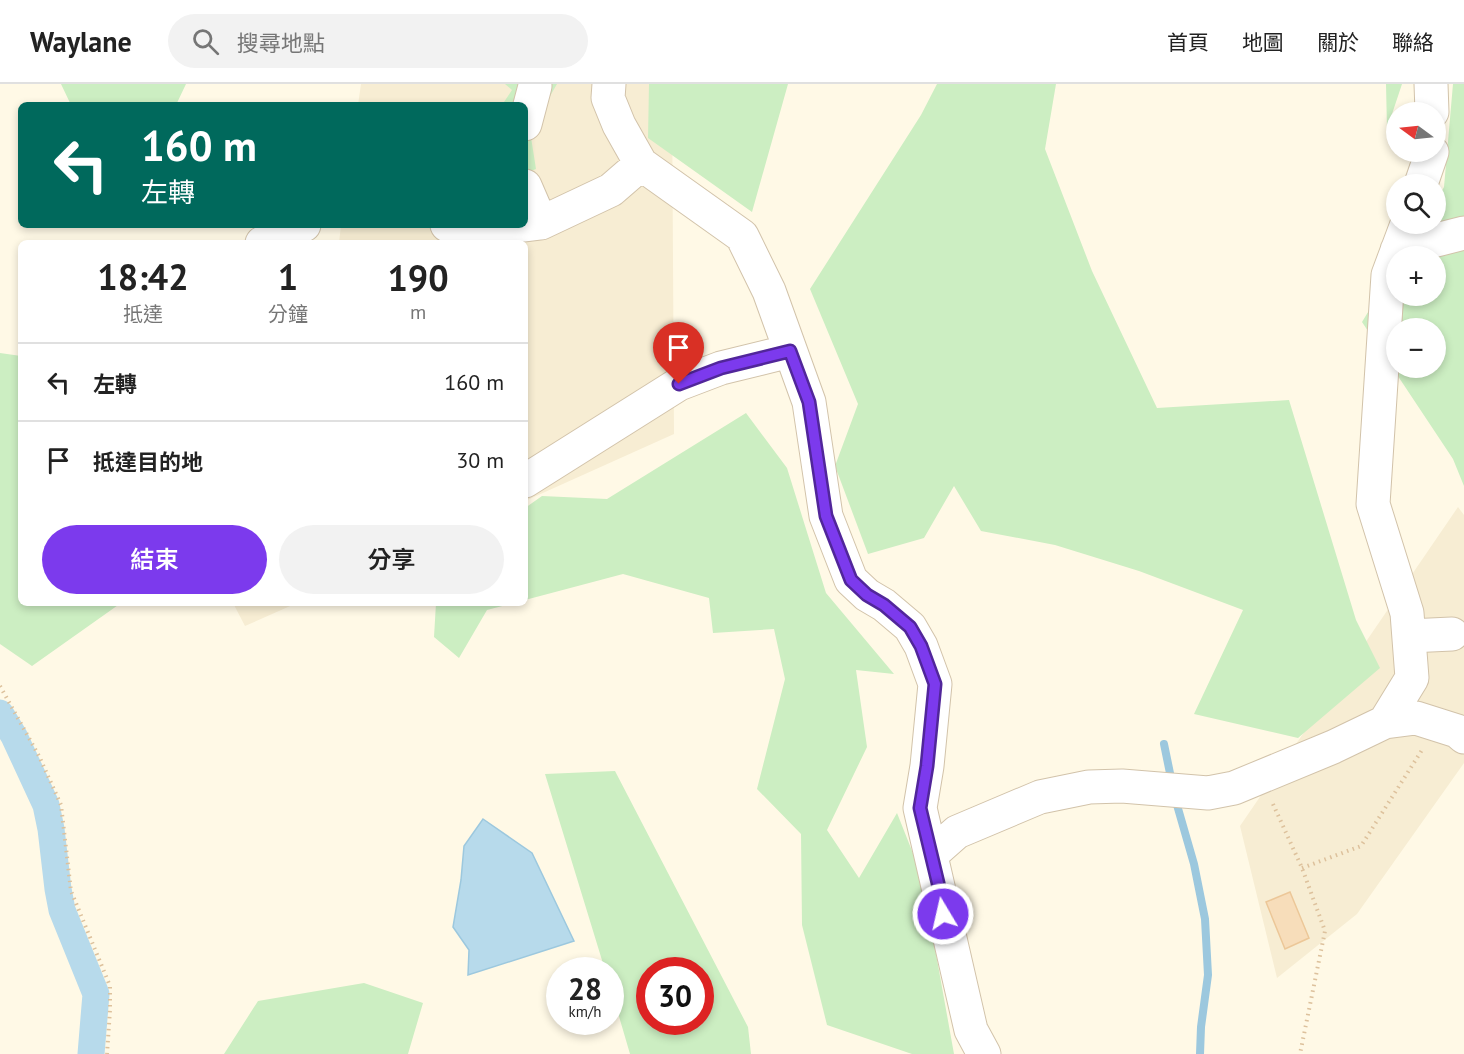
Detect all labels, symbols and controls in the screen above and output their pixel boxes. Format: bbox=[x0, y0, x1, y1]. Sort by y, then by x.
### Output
search box bbox=[168, 14, 588, 68]
text: Waylane bbox=[30, 23, 132, 60]
icon: search bbox=[189, 25, 222, 58]
text: 搜尋地點 bbox=[237, 29, 325, 57]
text: 首頁 bbox=[1167, 29, 1209, 56]
text: 地圖 bbox=[1242, 29, 1284, 56]
text: 關於 bbox=[1317, 29, 1359, 56]
text: 聯絡 bbox=[1392, 29, 1434, 56]
north arrow bbox=[1386, 102, 1446, 162]
map controls bbox=[1386, 102, 1446, 378]
text: 160 m bbox=[141, 118, 257, 173]
icon: left bbox=[42, 126, 120, 204]
button: search bbox=[1386, 174, 1446, 234]
text: 左轉 bbox=[141, 175, 195, 209]
button: + bbox=[1386, 246, 1446, 306]
text: 18:42 bbox=[97, 253, 189, 300]
text: 1 bbox=[278, 253, 298, 300]
text: 190 bbox=[387, 254, 449, 301]
text: m bbox=[410, 299, 426, 325]
text: 抵達 bbox=[123, 301, 163, 327]
text: 分鐘 bbox=[268, 301, 308, 327]
button: − bbox=[1386, 318, 1446, 378]
pin bbox=[653, 322, 704, 384]
icon: arrive bbox=[662, 331, 695, 364]
icon: left bbox=[42, 366, 75, 399]
text: 160 m bbox=[444, 368, 504, 396]
text: 左轉 bbox=[93, 370, 137, 398]
icon: arrive bbox=[42, 444, 75, 477]
text: 30 m bbox=[456, 446, 504, 474]
text: 抵達目的地 bbox=[93, 448, 203, 476]
button: 結束 bbox=[42, 525, 267, 594]
button: 分享 bbox=[279, 525, 504, 594]
position arrow bbox=[911, 882, 975, 946]
speed limit sign: 30 bbox=[636, 957, 714, 1035]
text: 28 bbox=[568, 969, 602, 1008]
text: km/h bbox=[569, 1002, 601, 1021]

